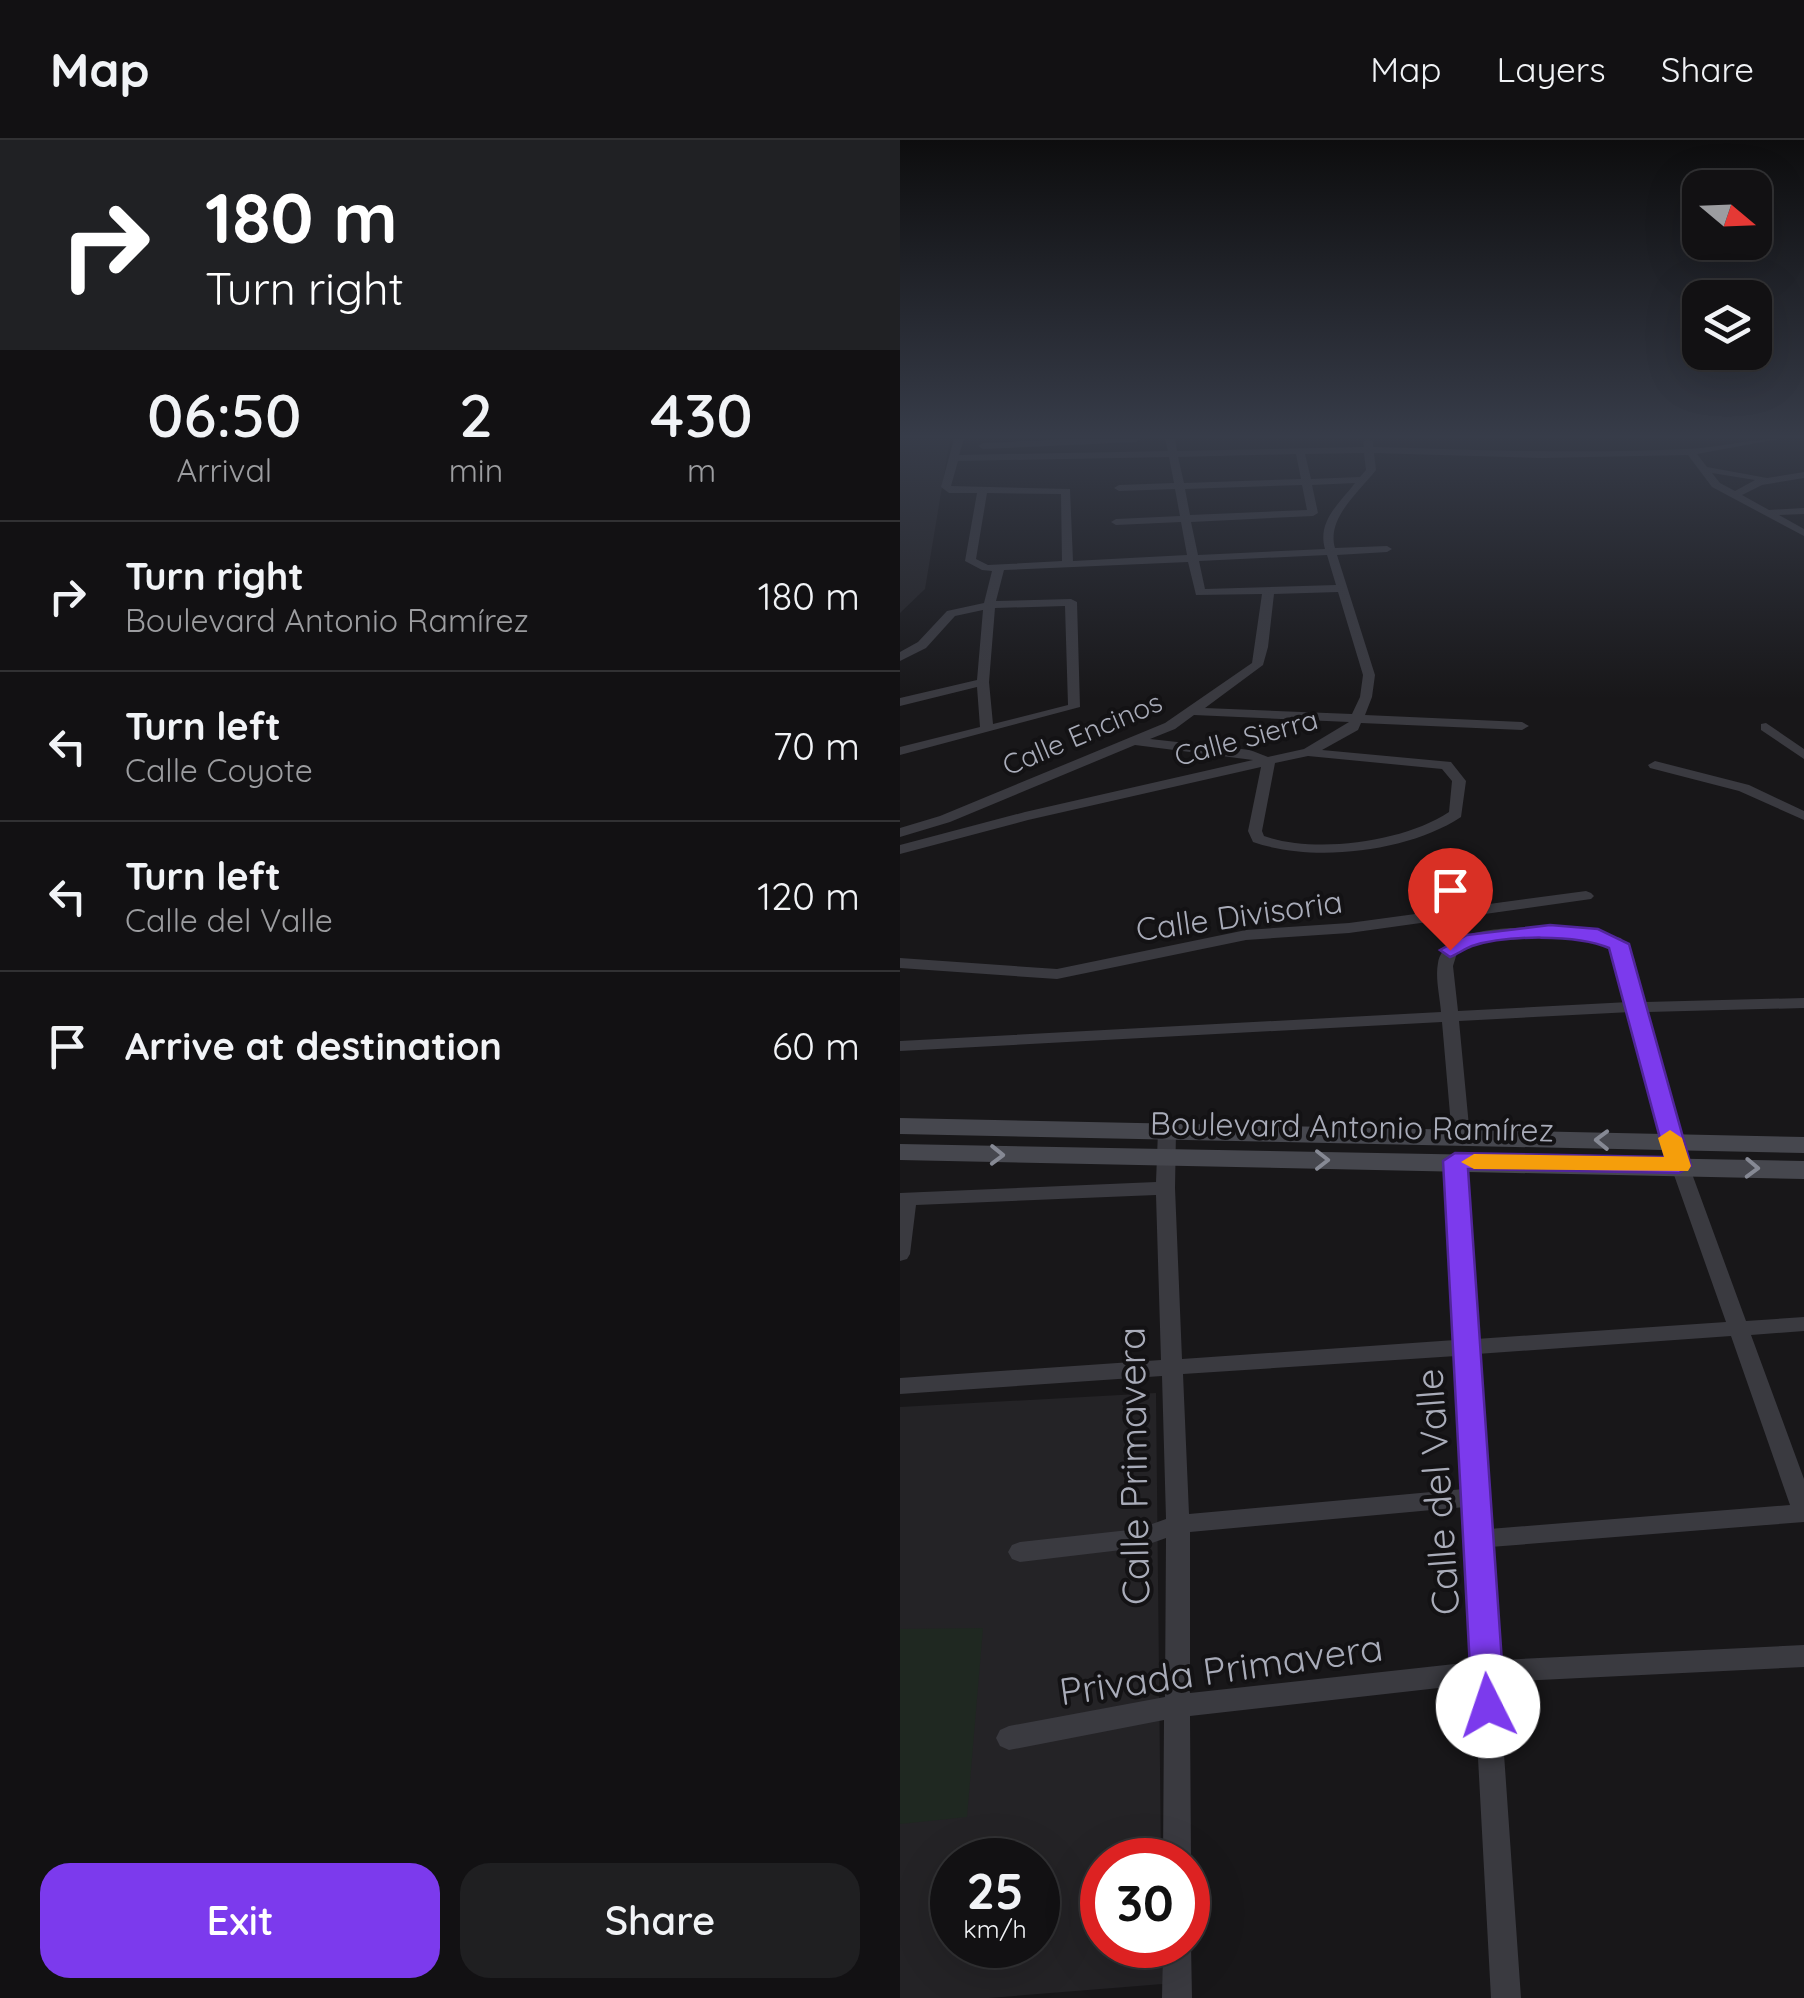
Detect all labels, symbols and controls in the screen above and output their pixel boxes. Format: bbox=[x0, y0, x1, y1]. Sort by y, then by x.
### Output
text: Map bbox=[50, 39, 150, 99]
text: Map bbox=[1370, 47, 1442, 91]
text: Layers bbox=[1497, 47, 1606, 91]
text: Share bbox=[1661, 47, 1754, 91]
north arrow bbox=[1682, 170, 1772, 260]
map controls bbox=[1682, 170, 1772, 370]
text: 180 m bbox=[205, 173, 398, 261]
icon: right bbox=[40, 180, 170, 310]
text: Turn right bbox=[205, 260, 404, 316]
button: layers bbox=[1682, 280, 1772, 370]
text: 06:50 bbox=[147, 377, 302, 452]
text: 2 bbox=[459, 377, 493, 452]
text: 430 bbox=[650, 377, 753, 452]
text: Arrival bbox=[176, 450, 272, 490]
text: min bbox=[449, 450, 503, 490]
text: m bbox=[687, 450, 716, 490]
text: Turn right bbox=[125, 552, 304, 600]
icon: right bbox=[40, 569, 95, 624]
text: 180 m bbox=[758, 572, 860, 620]
text: Boulevard Antonio Ramírez bbox=[125, 600, 529, 640]
street label: Calle Encinos bbox=[997, 684, 1167, 782]
street label: Calle Sierra bbox=[1170, 701, 1322, 773]
text: Turn left bbox=[125, 702, 281, 750]
icon: left bbox=[40, 719, 95, 774]
text: 70 m bbox=[773, 722, 860, 770]
text: Calle Coyote bbox=[125, 750, 313, 790]
pin bbox=[1408, 848, 1493, 951]
text: Turn left bbox=[125, 852, 281, 900]
icon: arrive bbox=[1423, 863, 1478, 918]
icon: left bbox=[40, 869, 95, 924]
text: 120 m bbox=[757, 872, 860, 920]
street label: Calle Divisoria bbox=[1133, 881, 1345, 949]
text: Calle del Valle bbox=[125, 900, 333, 940]
icon: arrive bbox=[40, 1019, 95, 1074]
text: Arrive at destination bbox=[125, 1022, 502, 1070]
text: 60 m bbox=[772, 1022, 860, 1070]
street label: Boulevard Antonio Ramírez bbox=[1150, 1102, 1554, 1150]
one-way arrow bbox=[1593, 1129, 1609, 1150]
one-way arrow bbox=[990, 1144, 1006, 1165]
one-way arrow bbox=[1316, 1149, 1331, 1171]
one-way arrow bbox=[1745, 1157, 1761, 1178]
street label: Calle Primavera bbox=[1107, 1327, 1159, 1605]
street label: Calle del Valle bbox=[1404, 1367, 1470, 1617]
street label: Privada Primavera bbox=[1056, 1623, 1386, 1715]
position arrow bbox=[1436, 1654, 1540, 1758]
speed limit sign: 30 bbox=[1080, 1838, 1210, 1968]
text: 25 bbox=[966, 1859, 1024, 1922]
button: Exit bbox=[40, 1863, 440, 1978]
button: Share bbox=[460, 1863, 860, 1978]
text: km/h bbox=[963, 1913, 1027, 1944]

